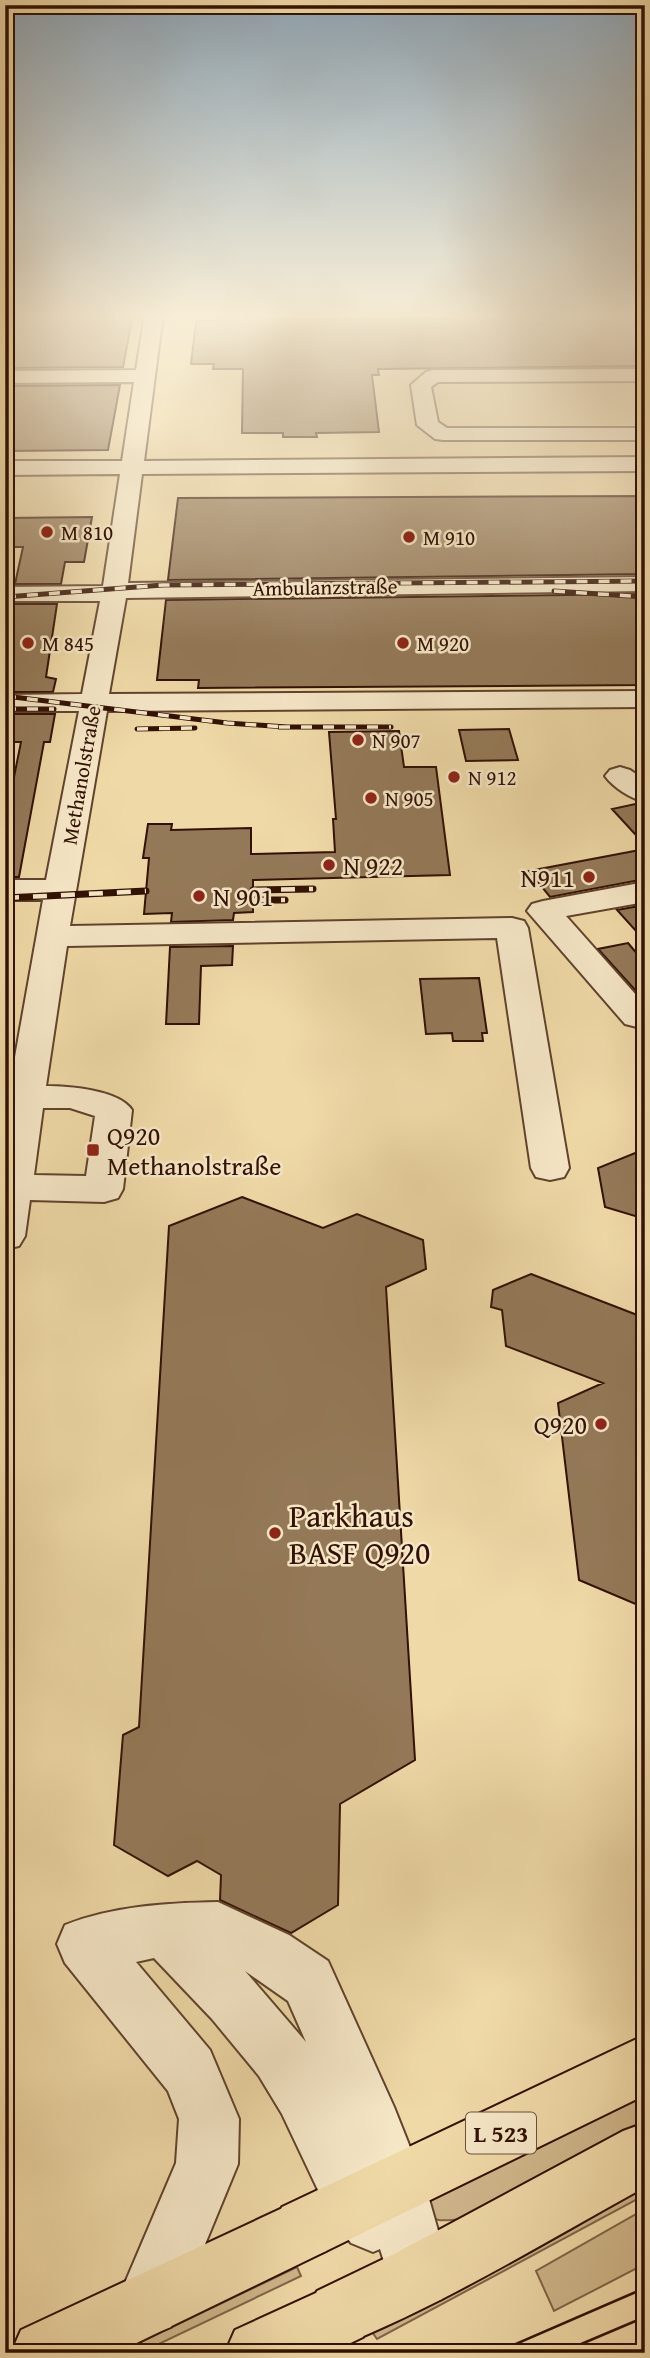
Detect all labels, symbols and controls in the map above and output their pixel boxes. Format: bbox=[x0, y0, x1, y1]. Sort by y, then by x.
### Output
place label: M 810 bbox=[61, 517, 113, 548]
place label: M 910 bbox=[423, 522, 475, 553]
marker: M 810 bbox=[39, 524, 55, 540]
marker: M 910 bbox=[401, 529, 417, 545]
street label: Ambulanzstraße bbox=[252, 570, 398, 604]
place label: M 845 bbox=[42, 628, 94, 659]
place label: M 920 bbox=[417, 628, 469, 659]
marker: M 845 bbox=[20, 635, 36, 651]
marker: M 920 bbox=[395, 635, 411, 651]
street label: Methanolstraße bbox=[54, 703, 109, 847]
place label: N 907 bbox=[372, 725, 421, 756]
marker: N 907 bbox=[350, 732, 366, 748]
place label: N 912 bbox=[468, 762, 517, 793]
marker: N 912 bbox=[446, 769, 462, 785]
place label: N 905 bbox=[385, 783, 434, 814]
marker: N 905 bbox=[363, 790, 379, 806]
place label: N 922 bbox=[343, 846, 403, 885]
marker: N 922 bbox=[321, 857, 337, 873]
place label: N911 bbox=[520, 858, 575, 897]
marker: N911 bbox=[581, 869, 597, 885]
place label: N 901 bbox=[213, 877, 273, 916]
marker: N 901 bbox=[191, 888, 207, 904]
place label: Q920 Methanolstraße bbox=[107, 1116, 281, 1185]
marker: Q920 Methanolstraße bbox=[85, 1142, 101, 1158]
place label: Q920 bbox=[534, 1405, 587, 1444]
marker: Q920 bbox=[593, 1416, 609, 1432]
place label: Parkhaus BASF Q920 bbox=[289, 1492, 430, 1576]
marker: Parkhaus BASF Q920 bbox=[267, 1525, 283, 1541]
road number: L 523 bbox=[466, 2112, 536, 2154]

